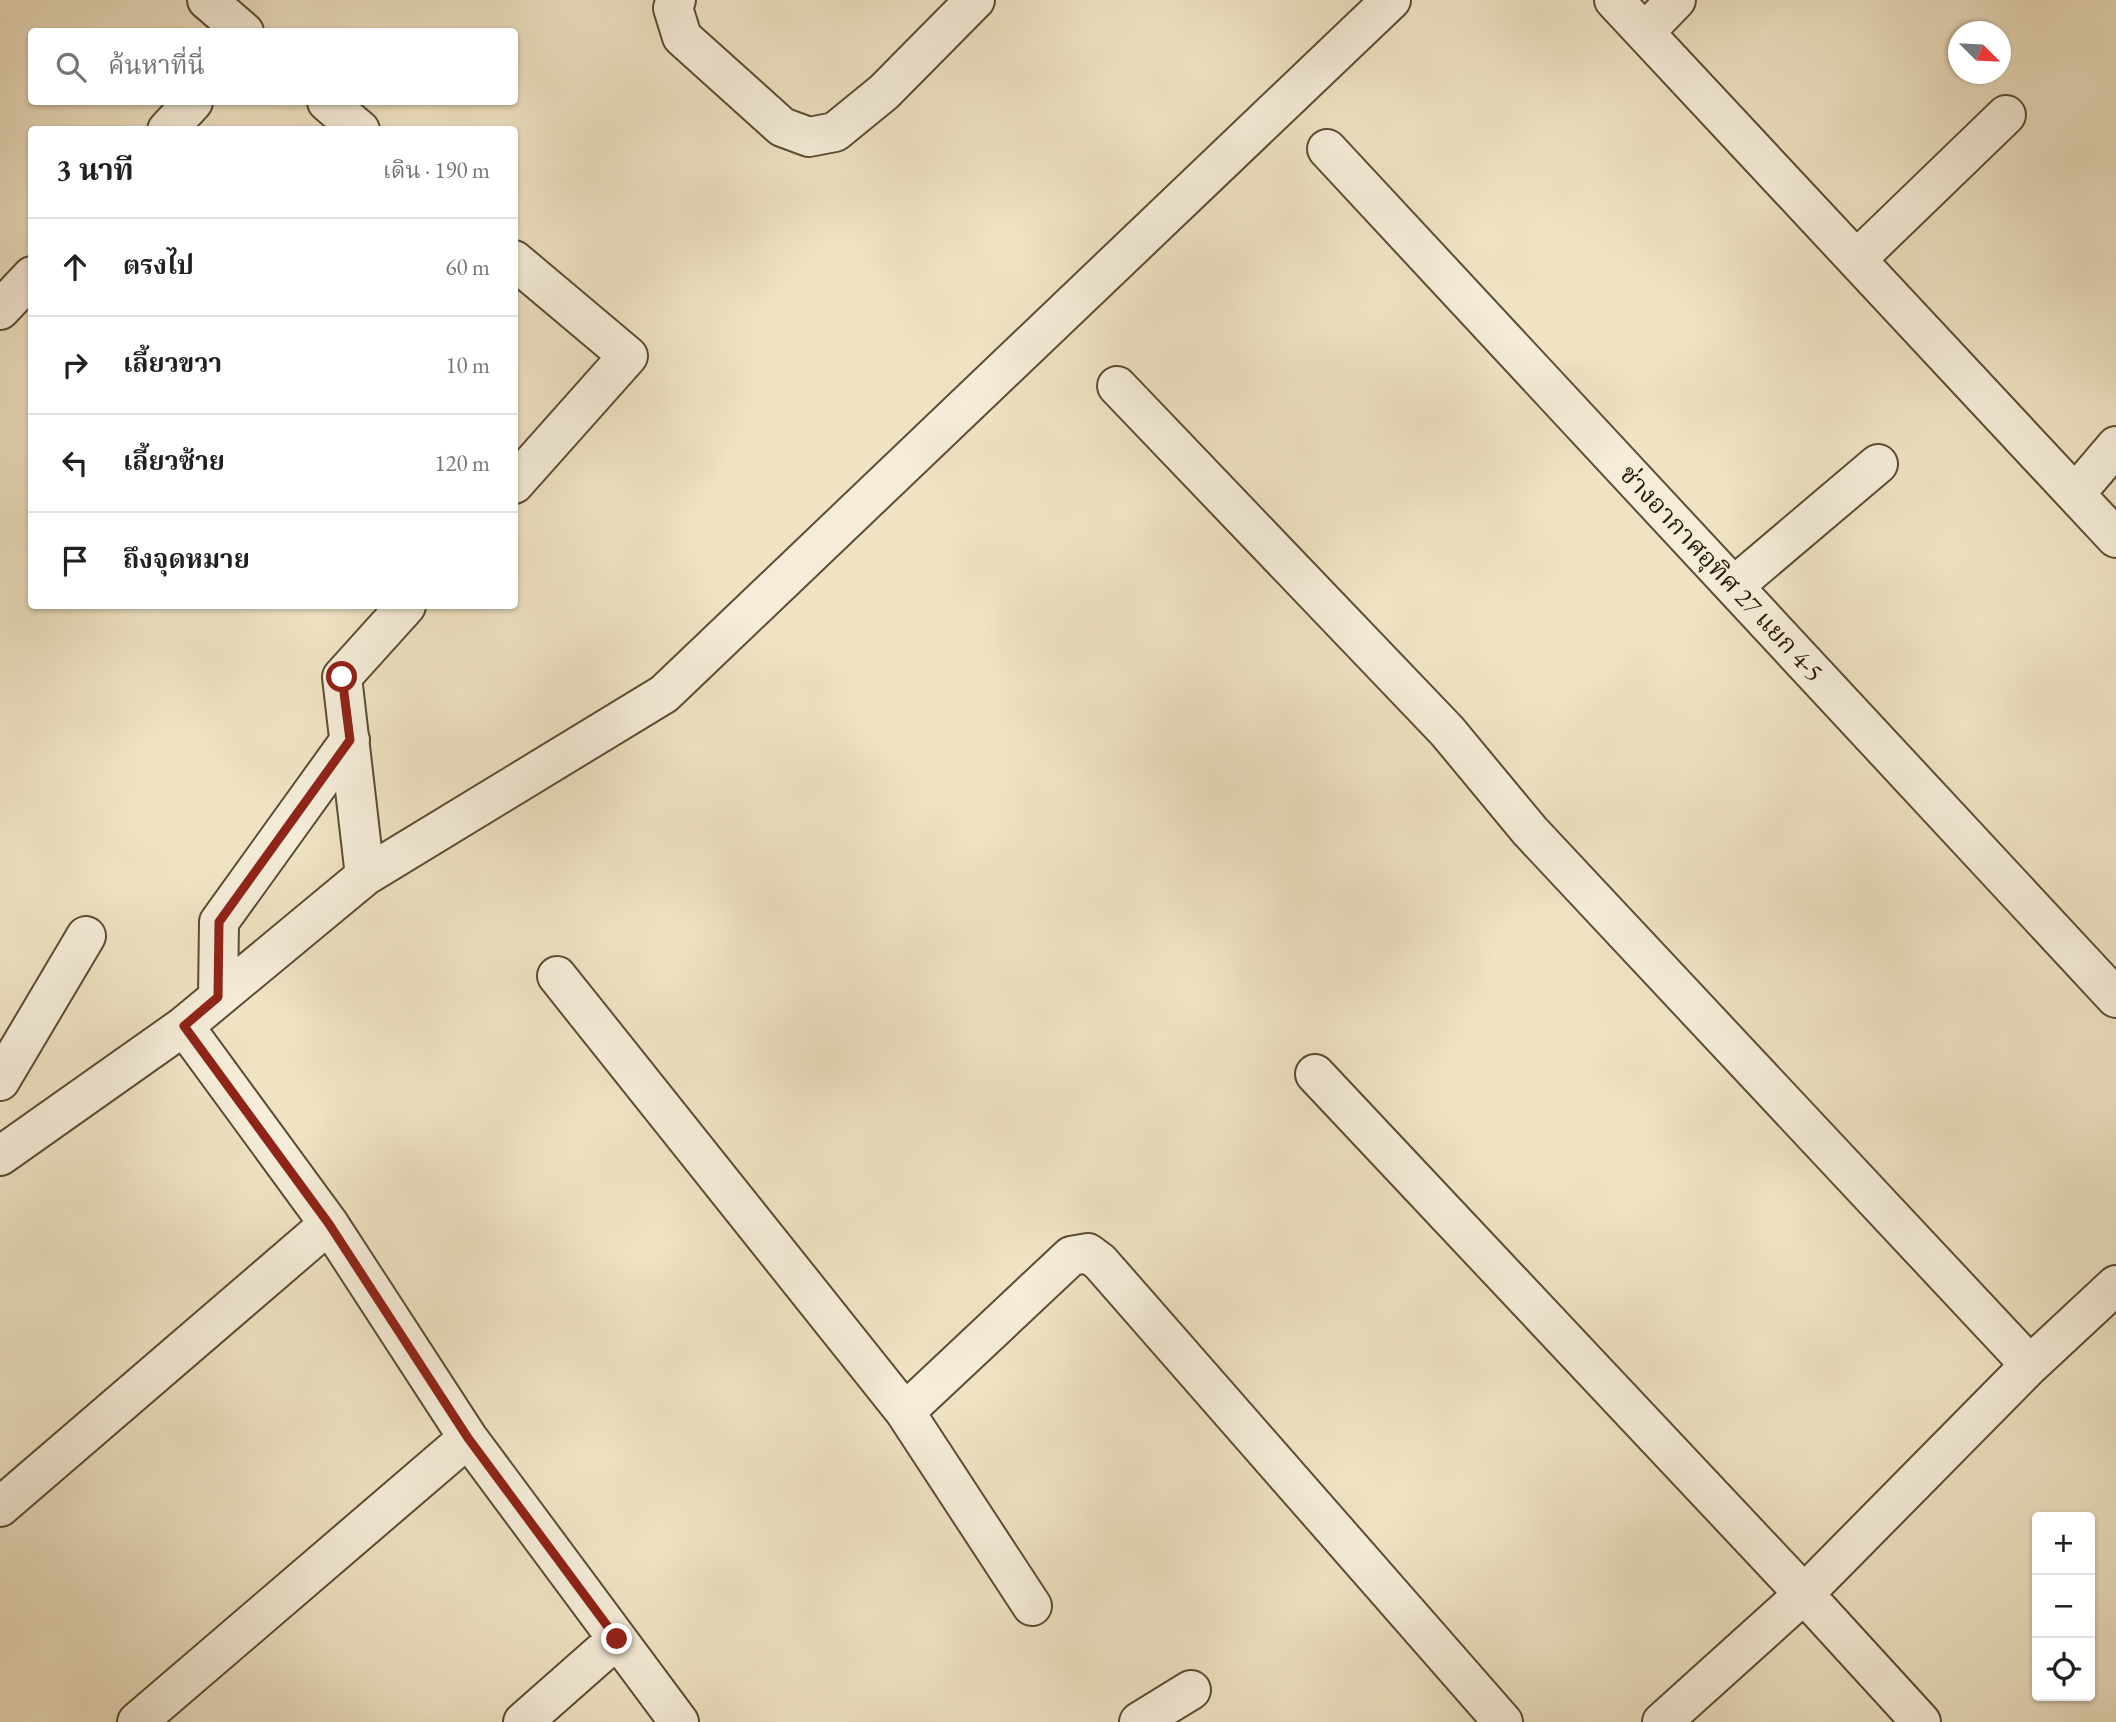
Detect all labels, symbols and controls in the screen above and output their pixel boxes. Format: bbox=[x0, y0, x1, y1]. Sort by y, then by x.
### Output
north arrow bbox=[1948, 21, 2011, 84]
search box bbox=[28, 28, 518, 105]
icon: search bbox=[52, 48, 90, 86]
text: ค้นหาที่นี่ bbox=[108, 48, 205, 82]
text: 3 นาที bbox=[56, 150, 134, 189]
text: เดิน · 190 m bbox=[383, 155, 490, 185]
icon: ahead bbox=[56, 248, 94, 286]
text: ตรงไป bbox=[123, 248, 194, 282]
text: 60 m bbox=[445, 252, 490, 282]
icon: right bbox=[56, 346, 94, 384]
text: เลี้ยวขวา bbox=[123, 346, 222, 380]
text: 10 m bbox=[445, 350, 490, 380]
icon: left bbox=[56, 444, 94, 482]
text: เลี้ยวซ้าย bbox=[123, 444, 225, 478]
text: 120 m bbox=[434, 448, 490, 478]
street label: ช่างอากาศอุทิศ 27 แยก 4-5 bbox=[1612, 457, 1831, 689]
icon: arrive bbox=[56, 542, 94, 580]
text: ถึงจุดหมาย bbox=[123, 542, 250, 576]
route start bbox=[326, 661, 357, 692]
map controls bbox=[2032, 1512, 2095, 1701]
button: + bbox=[2032, 1512, 2095, 1575]
button: − bbox=[2032, 1575, 2095, 1638]
route end bbox=[601, 1623, 632, 1654]
button: locate bbox=[2032, 1638, 2095, 1701]

